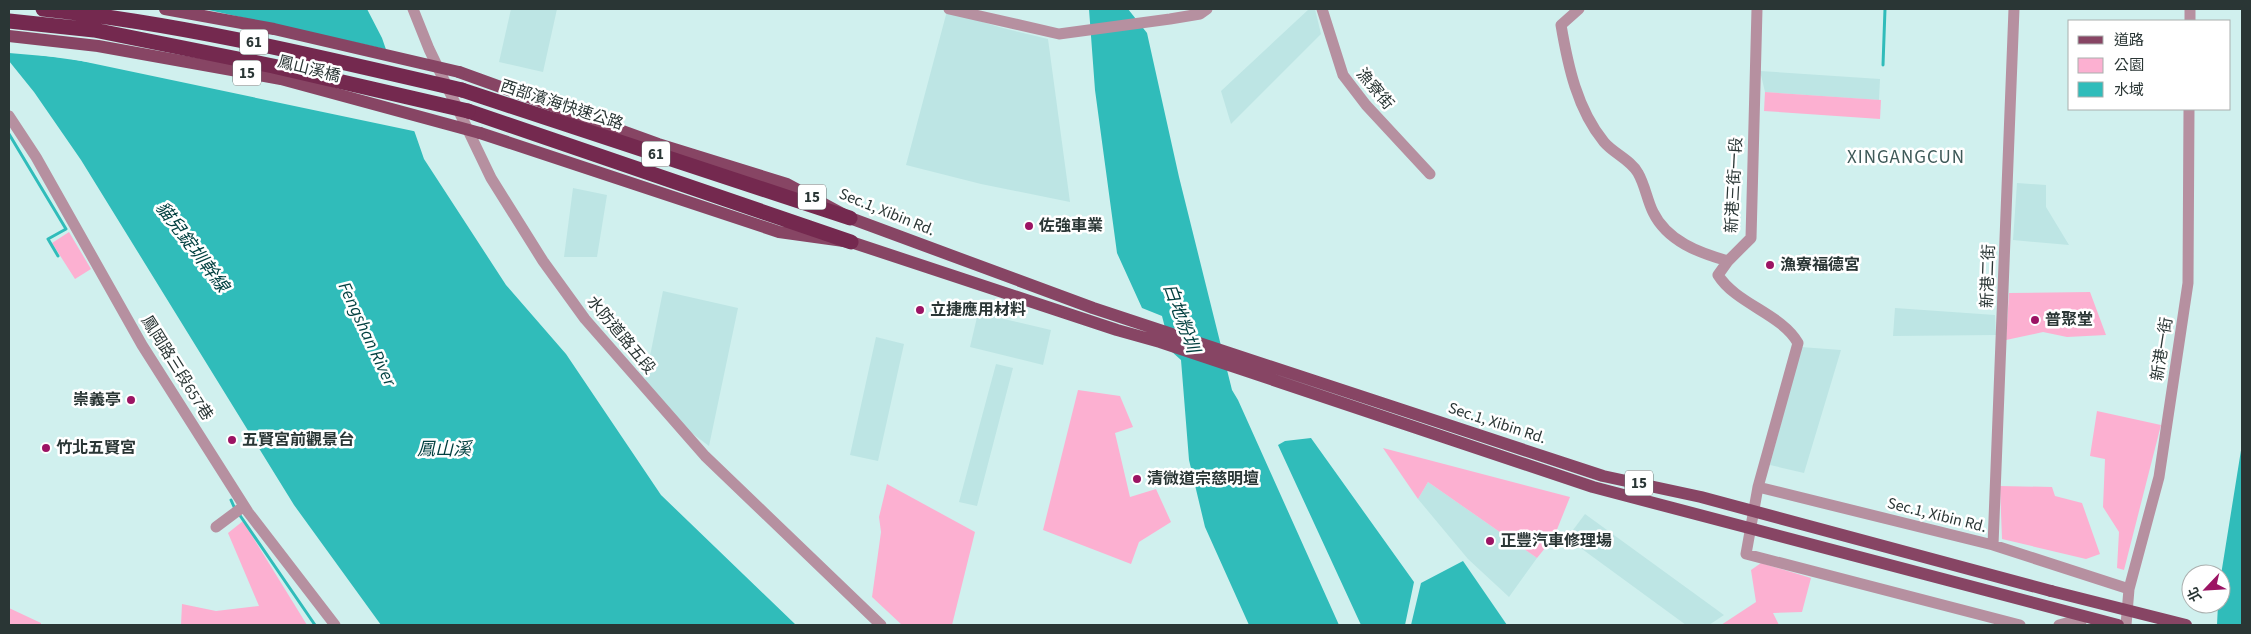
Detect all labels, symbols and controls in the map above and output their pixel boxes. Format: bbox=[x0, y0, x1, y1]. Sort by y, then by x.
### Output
legend bbox=[2068, 20, 2231, 110]
road number: 61 bbox=[240, 30, 268, 54]
text: 道路 bbox=[2114, 30, 2144, 51]
street label: 鳳山溪橋 bbox=[275, 51, 343, 87]
text: 公園 bbox=[2114, 55, 2144, 76]
road number: 15 bbox=[233, 60, 261, 86]
street label: 漁寮街 bbox=[1351, 64, 1399, 114]
street label: 西部濱海快速公路 bbox=[498, 75, 626, 135]
text: 水域 bbox=[2114, 80, 2144, 101]
street label: 新港三街一段 bbox=[1721, 136, 1747, 234]
road number: 61 bbox=[642, 142, 670, 166]
district label: XINGANGCUN bbox=[1847, 144, 1965, 171]
street label: Sec.1, Xibin Rd. bbox=[836, 183, 938, 241]
road number: 15 bbox=[798, 184, 826, 210]
water label: 貓兒錠圳幹線 bbox=[150, 196, 236, 299]
place label: 佐強車業 bbox=[1038, 215, 1103, 237]
marker: 佐強車業 bbox=[1023, 220, 1035, 232]
street label: 新港二街 bbox=[1976, 244, 2000, 308]
place label: 漁寮福德宮 bbox=[1780, 254, 1860, 276]
marker: 漁寮福德宮 bbox=[1764, 259, 1776, 271]
water label: Fengshan River bbox=[332, 278, 402, 391]
water label: 白地粉圳 bbox=[1157, 280, 1206, 359]
street label: 水防道路五段 bbox=[582, 291, 660, 379]
place label: 立捷應用材料 bbox=[930, 299, 1026, 321]
marker: 立捷應用材料 bbox=[914, 304, 926, 316]
place label: 普聚堂 bbox=[2045, 309, 2093, 331]
street label: 鳳岡路三段657巷 bbox=[136, 311, 218, 425]
marker: 普聚堂 bbox=[2029, 314, 2041, 326]
street label: 新港一街 bbox=[2146, 316, 2178, 382]
place label: 崇義亭 bbox=[73, 389, 121, 411]
marker: 崇義亭 bbox=[125, 394, 137, 406]
street label: Sec.1, Xibin Rd. bbox=[1445, 397, 1549, 449]
place label: 五賢宮前觀景台 bbox=[242, 429, 354, 451]
marker: 五賢宮前觀景台 bbox=[226, 434, 238, 446]
place label: 竹北五賢宮 bbox=[56, 437, 136, 459]
water label: 鳳山溪 bbox=[417, 437, 474, 462]
marker: 竹北五賢宮 bbox=[40, 442, 52, 454]
place label: 清微道宗慈明壇 bbox=[1147, 468, 1259, 490]
road number: 15 bbox=[1625, 470, 1653, 496]
marker: 清微道宗慈明壇 bbox=[1131, 473, 1143, 485]
street label: Sec.1, Xibin Rd. bbox=[1885, 492, 1989, 538]
place label: 正豐汽車修理場 bbox=[1500, 530, 1612, 552]
marker: 正豐汽車修理場 bbox=[1484, 535, 1496, 547]
north arrow bbox=[2181, 564, 2231, 614]
text: 北 bbox=[2183, 584, 2207, 605]

